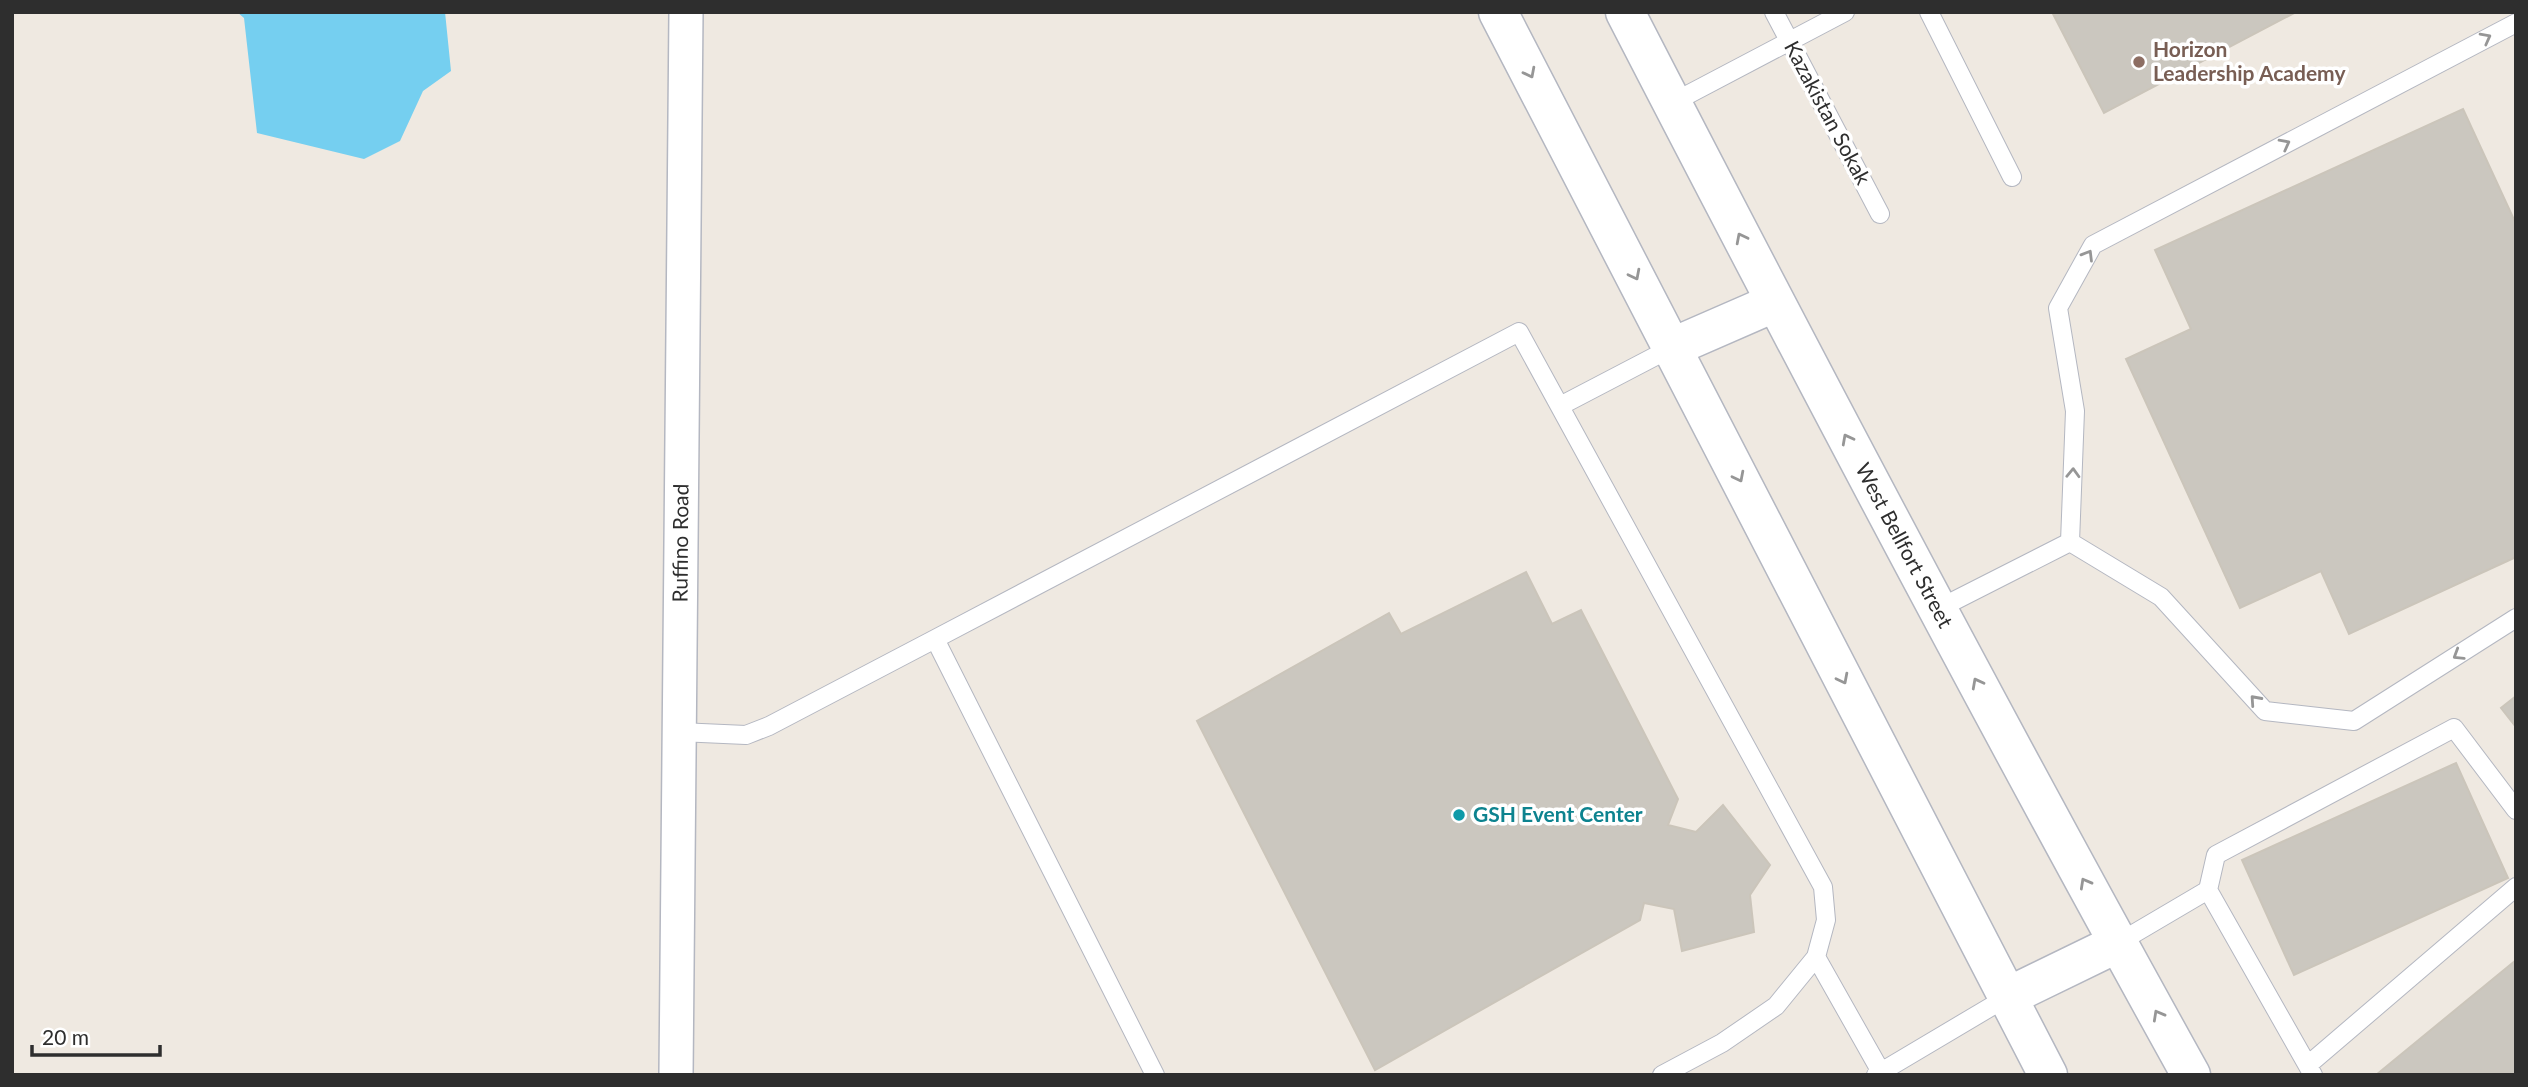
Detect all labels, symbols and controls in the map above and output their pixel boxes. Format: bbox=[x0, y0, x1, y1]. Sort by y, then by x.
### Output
one-way arrow bbox=[2479, 33, 2491, 47]
street label: Kazakistan Sokak bbox=[1780, 36, 1877, 189]
place label: Horizon Leadership Academy bbox=[2153, 36, 2346, 85]
marker: Horizon Leadership Academy bbox=[2131, 54, 2147, 70]
one-way arrow bbox=[1522, 66, 1535, 78]
one-way arrow bbox=[2277, 139, 2290, 153]
one-way arrow bbox=[1736, 232, 1750, 245]
one-way arrow bbox=[2080, 250, 2093, 263]
one-way arrow bbox=[1626, 268, 1640, 280]
one-way arrow bbox=[1842, 434, 1855, 446]
street label: West Bellfort Street bbox=[1851, 458, 1959, 632]
one-way arrow bbox=[2065, 468, 2080, 479]
one-way arrow bbox=[1731, 470, 1745, 482]
street label: Ruffino Road bbox=[666, 484, 693, 602]
one-way arrow bbox=[2453, 646, 2466, 659]
one-way arrow bbox=[1835, 672, 1849, 684]
one-way arrow bbox=[1972, 678, 1985, 690]
one-way arrow bbox=[2251, 695, 2264, 708]
place label: GSH Event Center bbox=[1473, 801, 1643, 826]
marker: GSH Event Center bbox=[1451, 807, 1467, 823]
one-way arrow bbox=[2080, 878, 2094, 890]
one-way arrow bbox=[2153, 1010, 2166, 1022]
scale bar bbox=[32, 1014, 159, 1058]
text: 20 m bbox=[42, 1024, 89, 1049]

